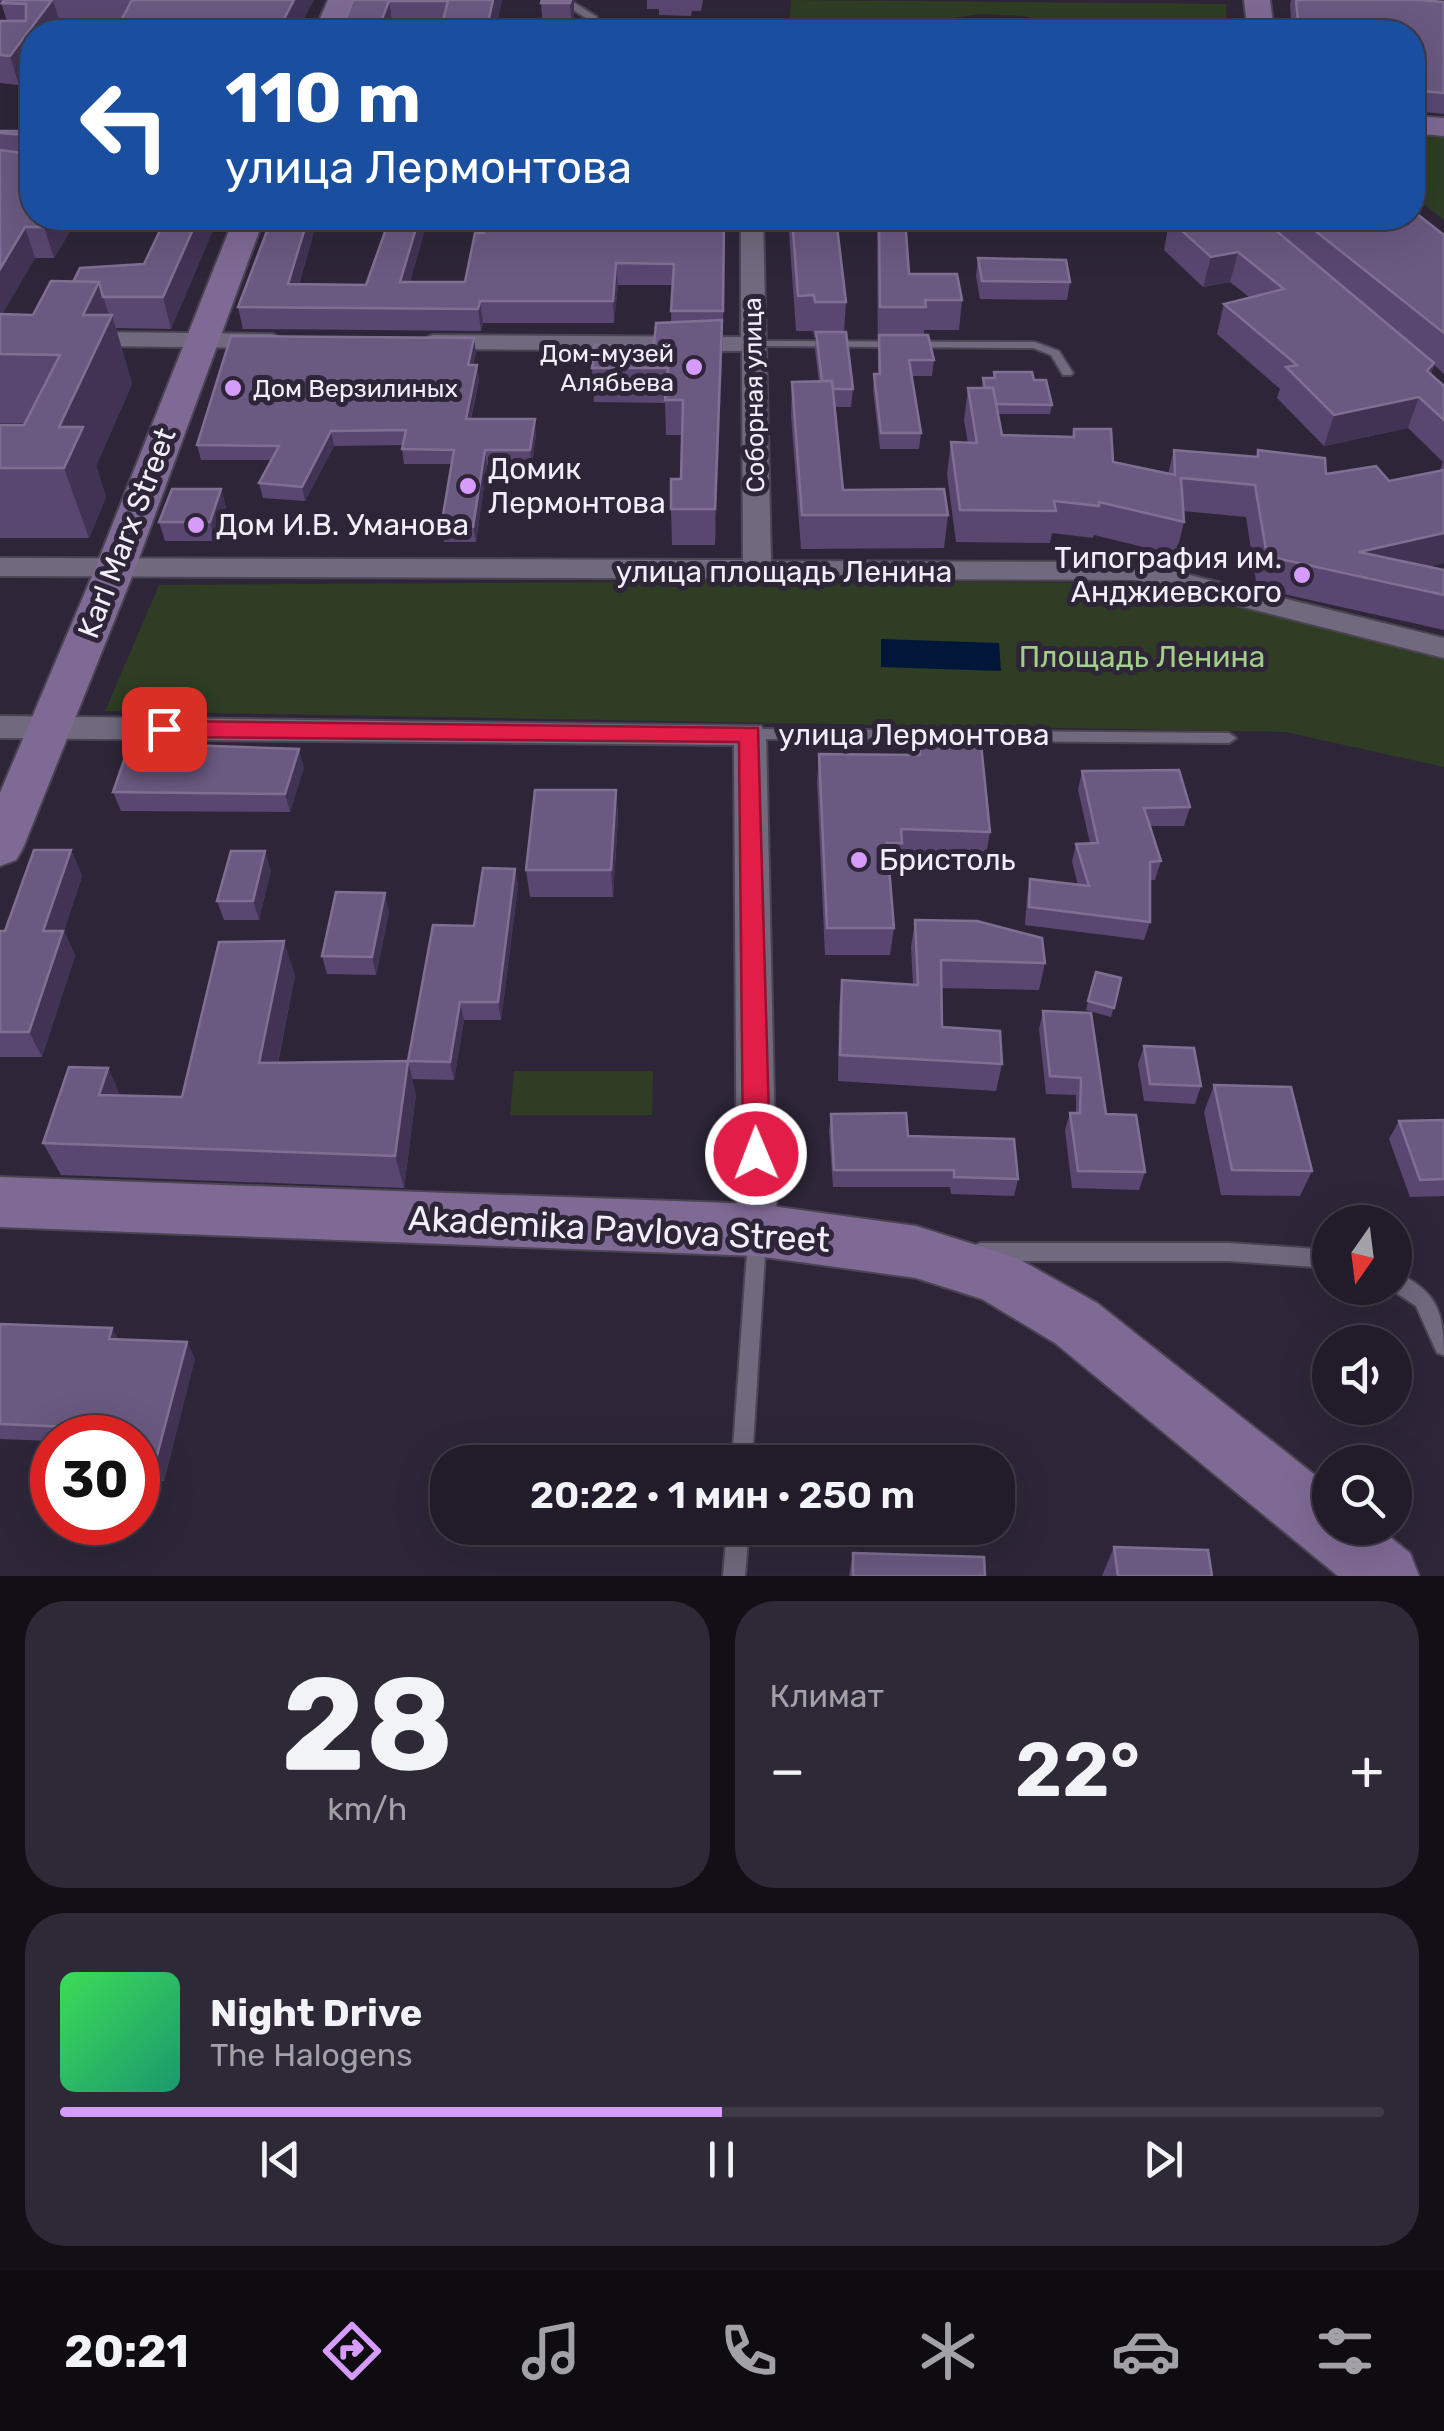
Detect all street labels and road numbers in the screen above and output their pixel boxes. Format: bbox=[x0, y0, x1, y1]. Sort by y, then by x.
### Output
street label: Соборная улица bbox=[738, 297, 770, 493]
street label: Karl Marx Street bbox=[70, 422, 184, 643]
street label: улица площадь Ленина bbox=[616, 554, 952, 590]
street label: улица Лермонтова bbox=[778, 717, 1050, 753]
street label: Akademika Pavlova Street bbox=[407, 1197, 831, 1261]

